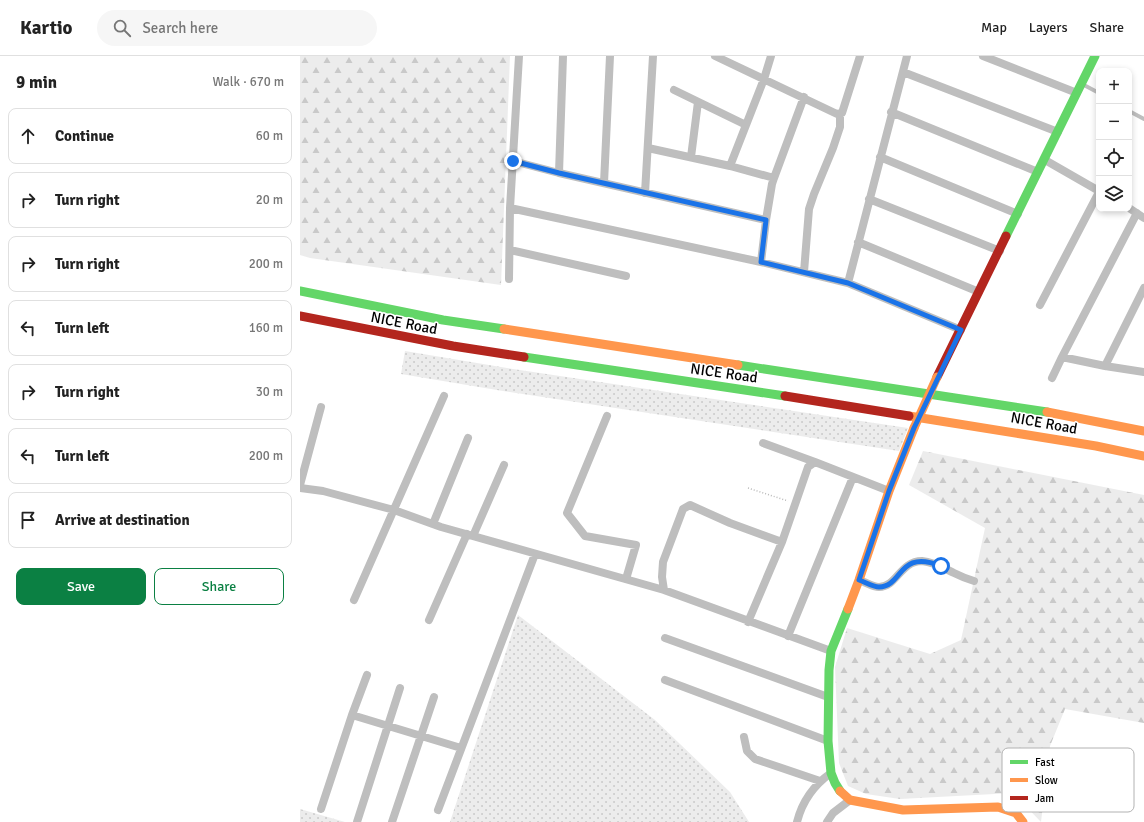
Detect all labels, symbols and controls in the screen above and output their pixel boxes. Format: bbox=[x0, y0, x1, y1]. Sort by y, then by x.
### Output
search box bbox=[97, 10, 377, 46]
text: Kartio bbox=[20, 16, 73, 40]
icon: search bbox=[111, 17, 133, 39]
text: Search here bbox=[143, 19, 218, 37]
text: Map bbox=[981, 19, 1007, 36]
text: Layers bbox=[1029, 19, 1068, 36]
text: Share bbox=[1090, 19, 1124, 36]
map controls bbox=[1096, 68, 1132, 212]
button: + bbox=[1096, 68, 1132, 104]
text: 9 min bbox=[16, 72, 57, 93]
text: Walk · 670 m bbox=[213, 74, 284, 90]
button: − bbox=[1096, 104, 1132, 140]
icon: ahead bbox=[17, 125, 39, 147]
text: Continue bbox=[55, 127, 114, 145]
text: 60 m bbox=[256, 128, 283, 144]
button: locate bbox=[1096, 140, 1132, 176]
route end bbox=[504, 152, 522, 170]
button: layers bbox=[1096, 176, 1132, 212]
icon: right bbox=[17, 189, 39, 211]
text: Turn right bbox=[55, 191, 120, 209]
text: 20 m bbox=[256, 192, 283, 208]
icon: right bbox=[17, 253, 39, 275]
text: Turn right bbox=[55, 255, 120, 273]
text: 200 m bbox=[249, 256, 283, 272]
street label: NICE Road bbox=[369, 308, 439, 338]
icon: left bbox=[17, 317, 39, 339]
text: Turn left bbox=[55, 319, 109, 337]
text: 160 m bbox=[249, 320, 283, 336]
street label: NICE Road bbox=[689, 359, 759, 387]
icon: right bbox=[17, 381, 39, 403]
text: Turn right bbox=[55, 383, 120, 401]
text: 30 m bbox=[256, 384, 283, 400]
street label: NICE Road bbox=[1009, 408, 1079, 438]
icon: left bbox=[17, 445, 39, 467]
text: Turn left bbox=[55, 447, 109, 465]
text: 200 m bbox=[249, 448, 283, 464]
icon: arrive bbox=[17, 509, 39, 531]
text: Arrive at destination bbox=[55, 511, 190, 529]
route start bbox=[932, 557, 950, 575]
button: Save bbox=[16, 568, 146, 605]
button: Share bbox=[154, 568, 284, 605]
legend bbox=[1002, 748, 1134, 812]
text: Fast bbox=[1035, 756, 1055, 769]
text: Slow bbox=[1035, 774, 1058, 787]
text: Jam bbox=[1035, 792, 1054, 805]

